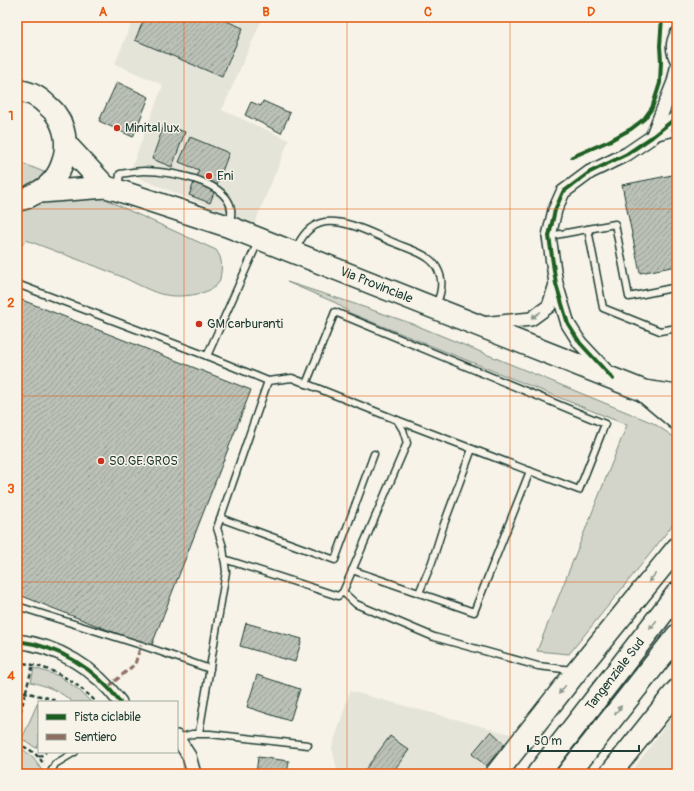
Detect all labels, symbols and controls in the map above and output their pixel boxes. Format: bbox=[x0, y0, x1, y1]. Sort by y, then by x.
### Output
text: A bbox=[99, 4, 108, 20]
text: B bbox=[262, 4, 270, 20]
text: C bbox=[424, 4, 432, 20]
text: D bbox=[587, 4, 595, 20]
text: 1 bbox=[8, 108, 14, 124]
place label: Minital lux bbox=[125, 120, 180, 136]
marker: Minital lux bbox=[112, 123, 122, 133]
place label: Eni bbox=[217, 168, 233, 184]
marker: Eni bbox=[204, 171, 214, 181]
street label: Via Provinciale bbox=[338, 263, 416, 307]
text: 2 bbox=[7, 295, 15, 311]
one-way arrow bbox=[530, 311, 541, 319]
place label: GM carburanti bbox=[207, 316, 283, 332]
marker: GM carburanti bbox=[194, 319, 204, 329]
place label: SO.GE.GROS bbox=[109, 453, 178, 469]
marker: SO.GE.GROS bbox=[96, 456, 106, 466]
text: 3 bbox=[7, 481, 15, 497]
one-way arrow bbox=[648, 572, 657, 583]
one-way arrow bbox=[649, 619, 657, 630]
street label: Tangenziale Sud bbox=[582, 635, 648, 714]
text: 4 bbox=[7, 668, 15, 684]
one-way arrow bbox=[558, 684, 566, 695]
legend bbox=[38, 701, 178, 753]
one-way arrow bbox=[614, 705, 623, 716]
text: Pista ciclabile bbox=[74, 710, 141, 725]
scale bar bbox=[528, 727, 639, 753]
text: Sentiero bbox=[74, 730, 117, 745]
text: 50 m bbox=[534, 734, 562, 749]

